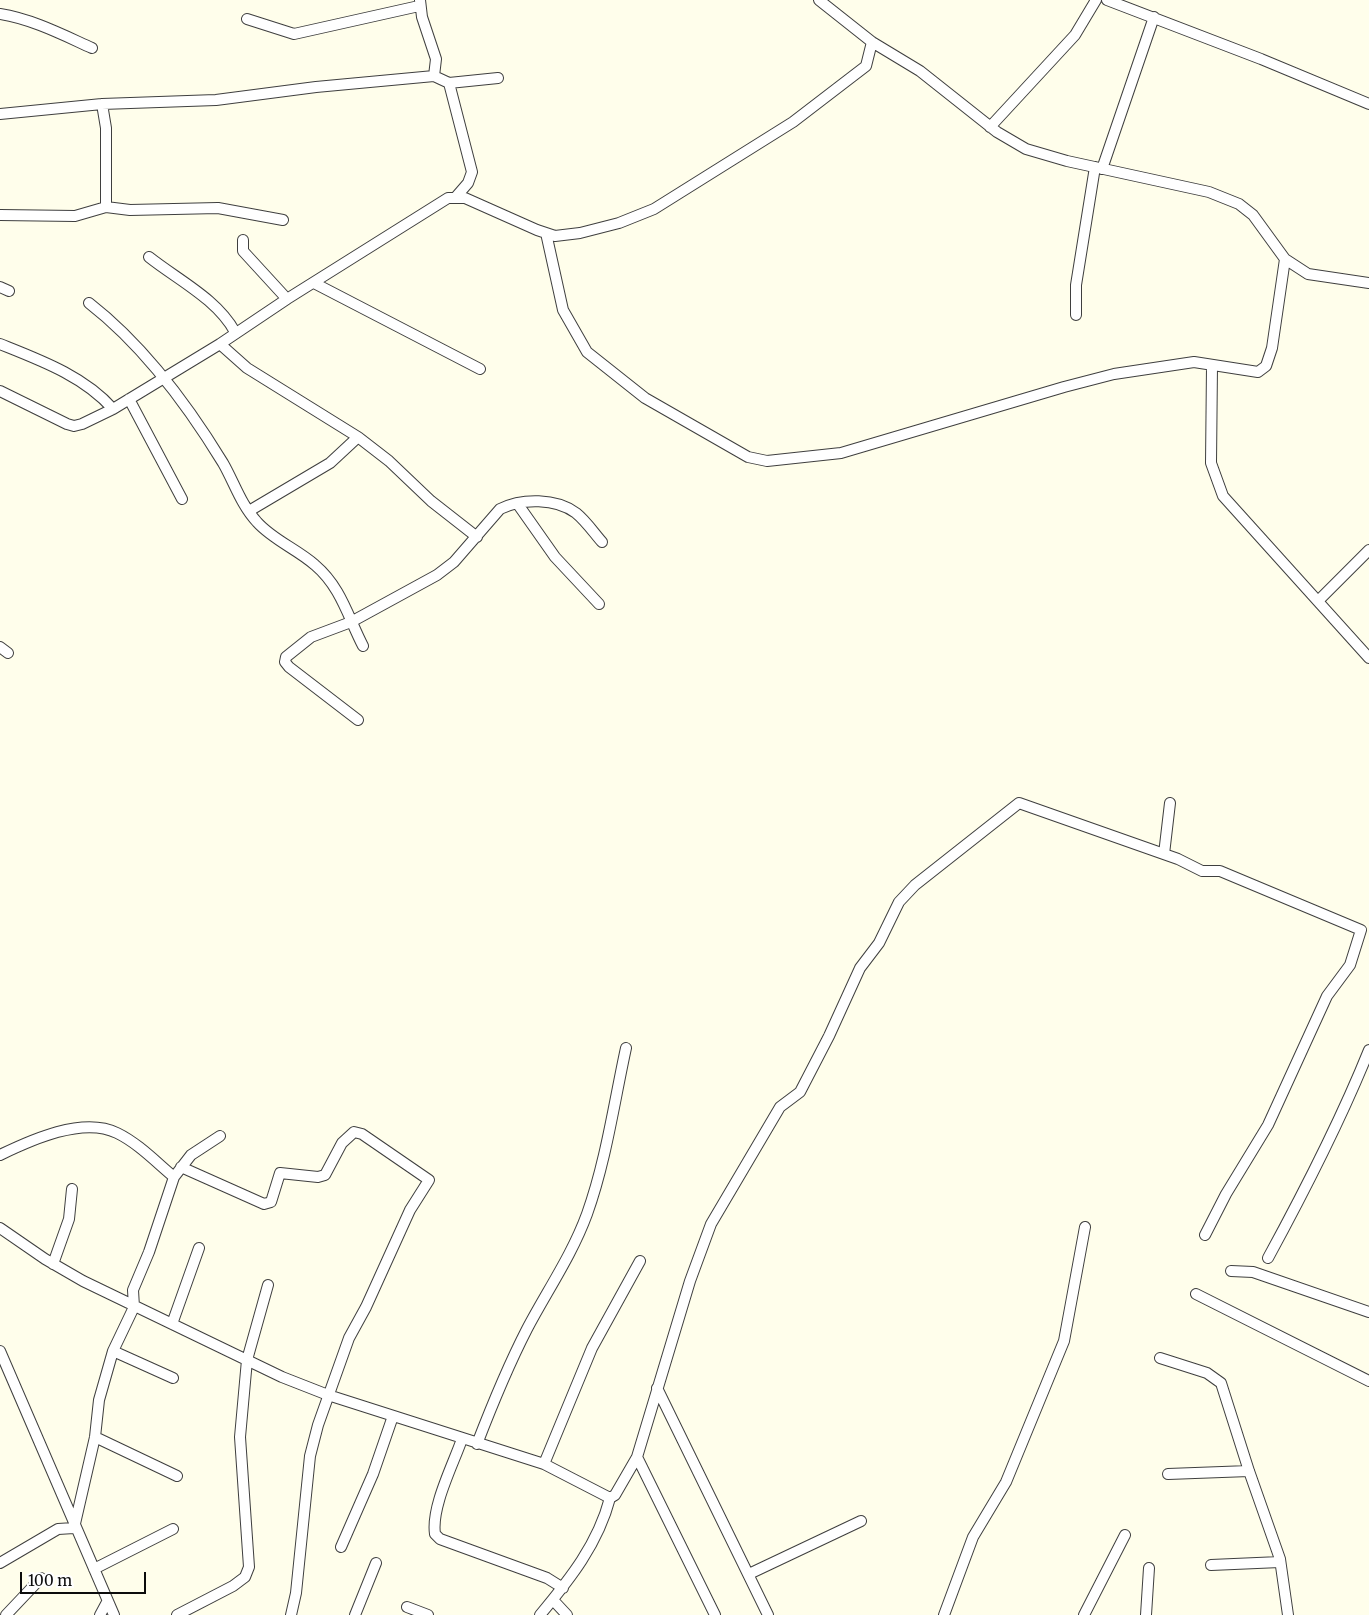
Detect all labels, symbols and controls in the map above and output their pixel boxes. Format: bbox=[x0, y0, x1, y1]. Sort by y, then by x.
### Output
scale bar bbox=[22, 1562, 149, 1594]
text: 100 m bbox=[28, 1571, 72, 1590]

